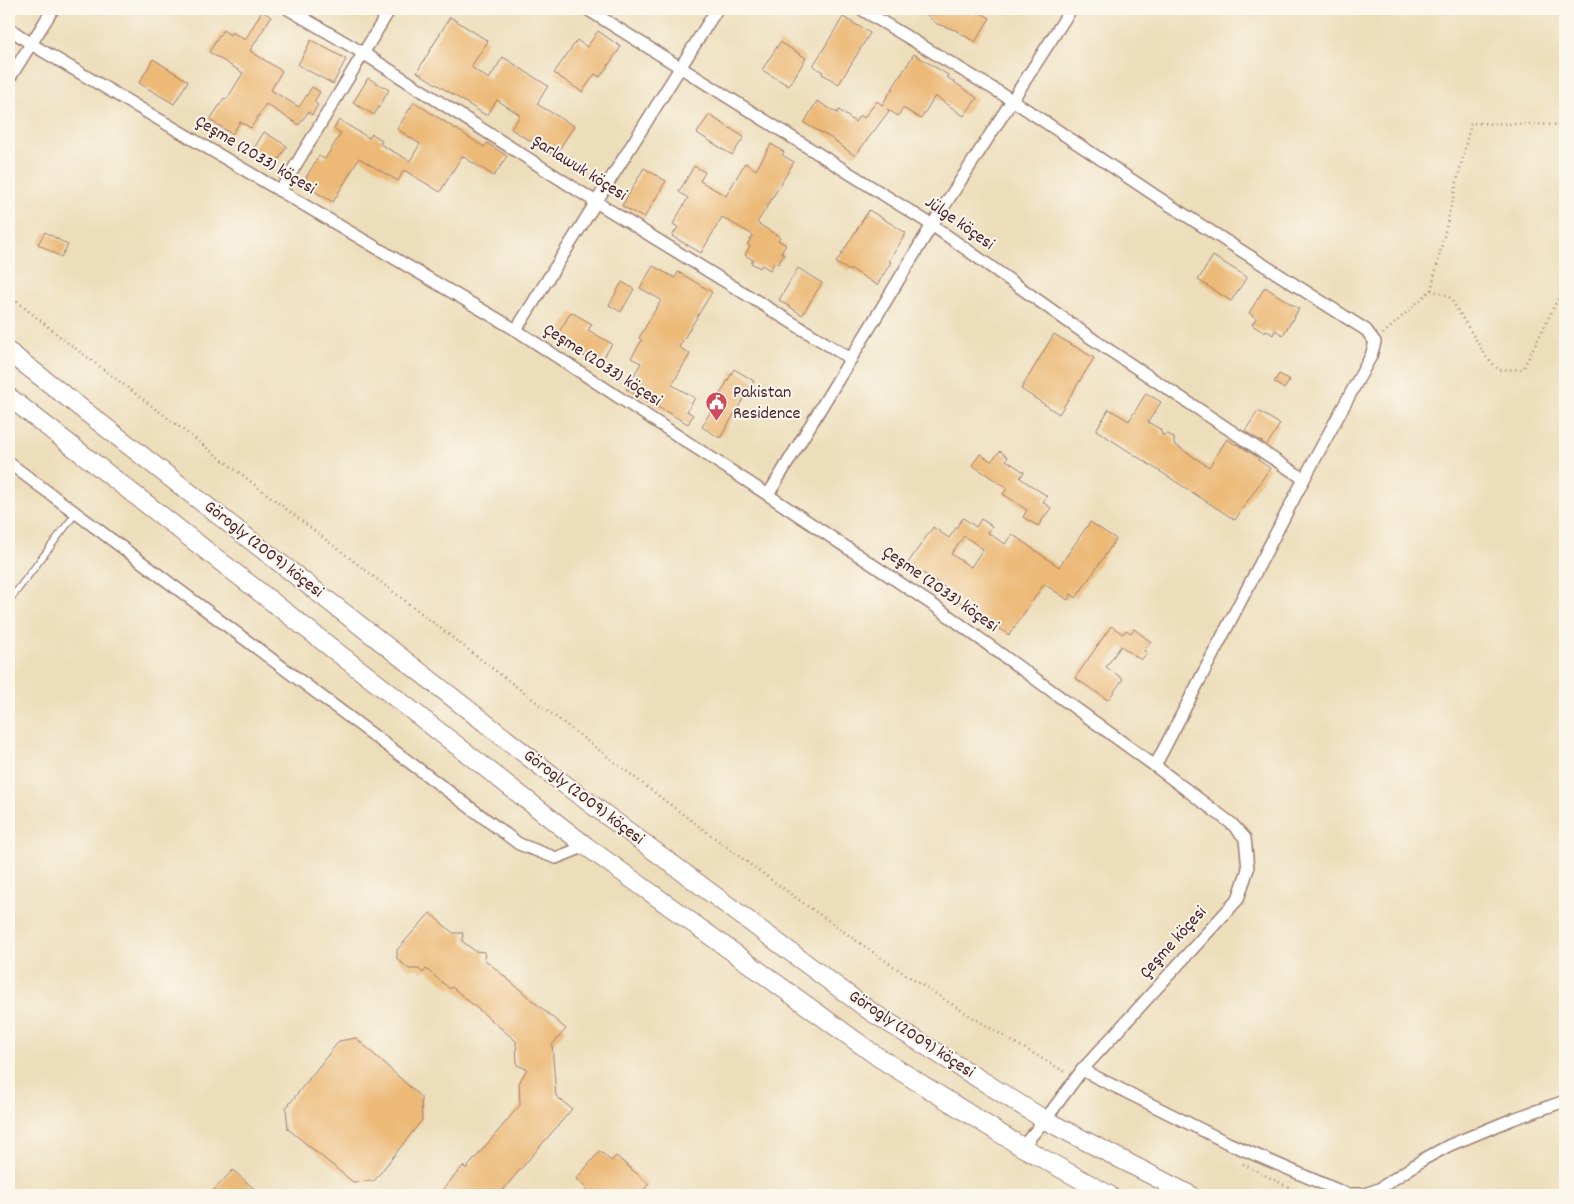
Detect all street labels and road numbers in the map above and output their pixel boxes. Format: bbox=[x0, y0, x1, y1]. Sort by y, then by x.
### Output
street label: Çeşme (2033) köçesi bbox=[190, 110, 320, 202]
street label: Şarlawuk köçesi bbox=[527, 130, 631, 208]
street label: Jülge köçesi bbox=[919, 191, 999, 257]
street label: Çeşme (2033) köçesi bbox=[538, 318, 666, 414]
street label: Görogly (2009) köçesi bbox=[198, 495, 328, 605]
street label: Çeşme (2033) köçesi bbox=[877, 541, 1003, 639]
street label: Görogly (2009) köçesi bbox=[517, 744, 649, 852]
street label: Çeşme köçesi bbox=[1135, 901, 1213, 985]
street label: Görogly (2009) köçesi bbox=[843, 985, 979, 1085]

